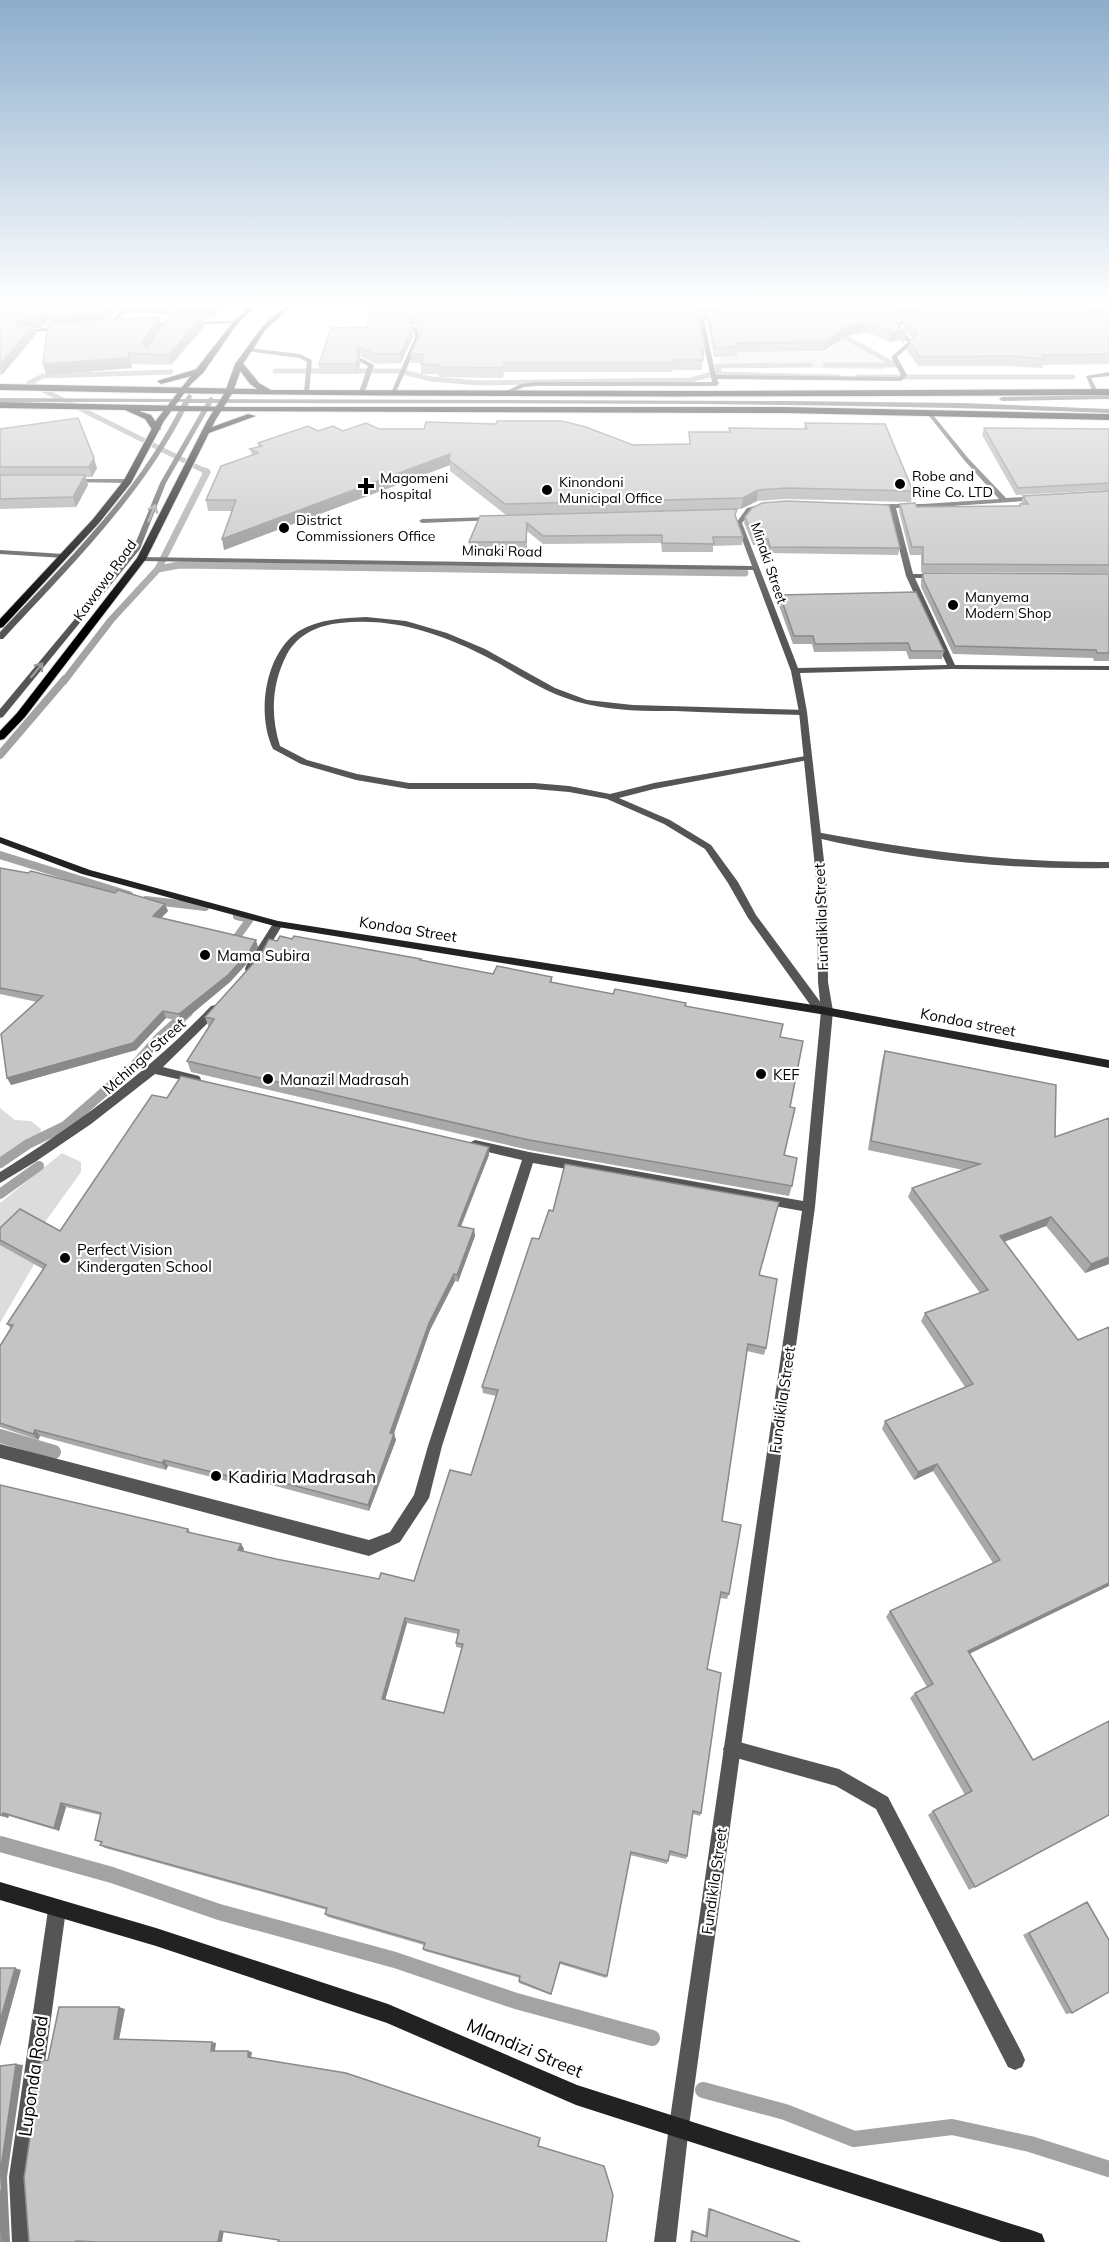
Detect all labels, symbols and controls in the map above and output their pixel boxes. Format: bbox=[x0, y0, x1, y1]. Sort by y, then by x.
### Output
place label: Robe and Rine Co. LTD bbox=[912, 467, 993, 501]
place label: Magomeni hospital bbox=[380, 469, 448, 503]
place label: Kinondoni Municipal Office bbox=[559, 473, 662, 507]
marker: Magomeni hospital bbox=[357, 477, 375, 495]
marker: Robe and Rine Co. LTD bbox=[893, 477, 907, 491]
marker: Kinondoni Municipal Office bbox=[540, 483, 554, 497]
one-way arrow bbox=[147, 505, 158, 523]
place label: District Commissioners Office bbox=[296, 511, 435, 545]
street label: Minaki Street bbox=[747, 520, 791, 606]
marker: District Commissioners Office bbox=[277, 521, 291, 535]
street label: Kawawa Road bbox=[70, 536, 140, 624]
street label: Minaki Road bbox=[462, 541, 542, 561]
place label: Manyema Modern Shop bbox=[965, 588, 1051, 622]
marker: Manyema Modern Shop bbox=[946, 598, 960, 612]
one-way arrow bbox=[31, 662, 44, 678]
street label: Fundikila Street bbox=[810, 863, 832, 971]
street label: Kondoa Street bbox=[358, 912, 458, 946]
place label: Mama Subira bbox=[217, 946, 310, 965]
marker: Mama Subira bbox=[198, 948, 212, 962]
street label: Kondoa street bbox=[919, 1003, 1017, 1041]
street label: Mchinga Street bbox=[99, 1014, 189, 1098]
place label: KEF bbox=[773, 1065, 800, 1084]
marker: KEF bbox=[754, 1067, 768, 1081]
place label: Manazil Madrasah bbox=[280, 1070, 409, 1089]
marker: Manazil Madrasah bbox=[261, 1072, 275, 1086]
place label: Perfect Vision Kindergaten School bbox=[77, 1240, 212, 1276]
marker: Perfect Vision Kindergaten School bbox=[58, 1251, 72, 1265]
street label: Fundikila Street bbox=[765, 1345, 799, 1455]
place label: Kadiria Madrasah bbox=[228, 1465, 376, 1488]
marker: Kadiria Madrasah bbox=[209, 1469, 223, 1483]
street label: Fundikila Street bbox=[697, 1826, 731, 1936]
street label: Mlandizi Street bbox=[463, 2013, 587, 2083]
street label: Luponda Road bbox=[13, 2014, 53, 2138]

